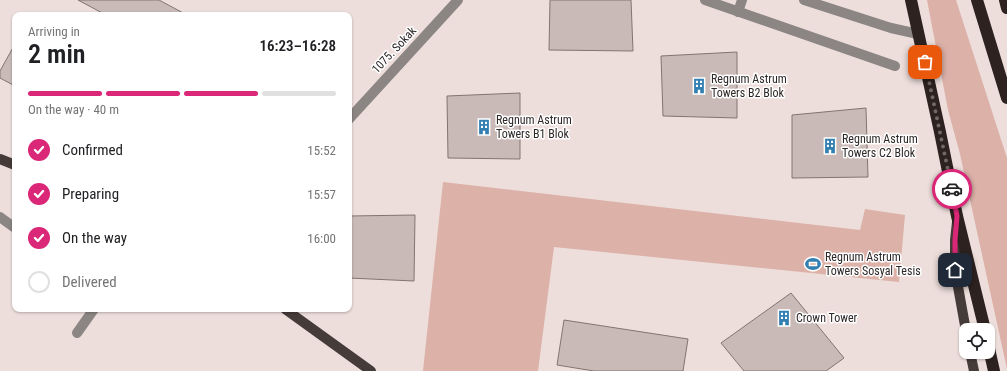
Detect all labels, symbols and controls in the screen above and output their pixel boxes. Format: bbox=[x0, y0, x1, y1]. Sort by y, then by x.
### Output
street label: 1075. Sokak bbox=[369, 23, 419, 76]
text: Arriving in bbox=[28, 24, 80, 39]
text: 16:23–16:28 bbox=[259, 37, 336, 55]
text: 2 min bbox=[28, 39, 86, 69]
pin bbox=[908, 45, 942, 79]
icon: bag bbox=[914, 51, 936, 73]
place label: Regnum Astrum Towers B2 Blok bbox=[711, 72, 787, 100]
building icon: Regnum Astrum Towers B2 Blok bbox=[690, 77, 708, 95]
text: On the way · 40 m bbox=[28, 102, 119, 117]
place label: Regnum Astrum Towers B1 Blok bbox=[496, 113, 572, 141]
building icon: Regnum Astrum Towers B1 Blok bbox=[475, 118, 493, 136]
place label: Regnum Astrum Towers C2 Blok bbox=[842, 132, 918, 160]
building icon: Regnum Astrum Towers C2 Blok bbox=[821, 137, 839, 155]
icon: check bbox=[28, 139, 50, 161]
text: Confirmed bbox=[62, 141, 123, 159]
text: 15:52 bbox=[307, 143, 336, 158]
courier bbox=[932, 169, 972, 209]
icon: car bbox=[941, 178, 963, 200]
icon: check bbox=[28, 183, 50, 205]
text: Preparing bbox=[62, 185, 119, 203]
text: 15:57 bbox=[307, 187, 336, 202]
icon: check bbox=[28, 227, 50, 249]
text: On the way bbox=[62, 229, 127, 247]
text: 16:00 bbox=[307, 231, 336, 246]
place label: Regnum Astrum Towers Sosyal Tesis bbox=[825, 250, 921, 278]
pin bbox=[938, 253, 972, 287]
sports icon: Regnum Astrum Towers Sosyal Tesis bbox=[804, 255, 822, 273]
icon: home bbox=[944, 259, 966, 281]
text: Delivered bbox=[62, 273, 117, 291]
building icon: Crown Tower bbox=[775, 309, 793, 327]
place label: Crown Tower bbox=[796, 311, 858, 325]
map controls bbox=[959, 323, 995, 359]
button: locate bbox=[959, 323, 995, 359]

